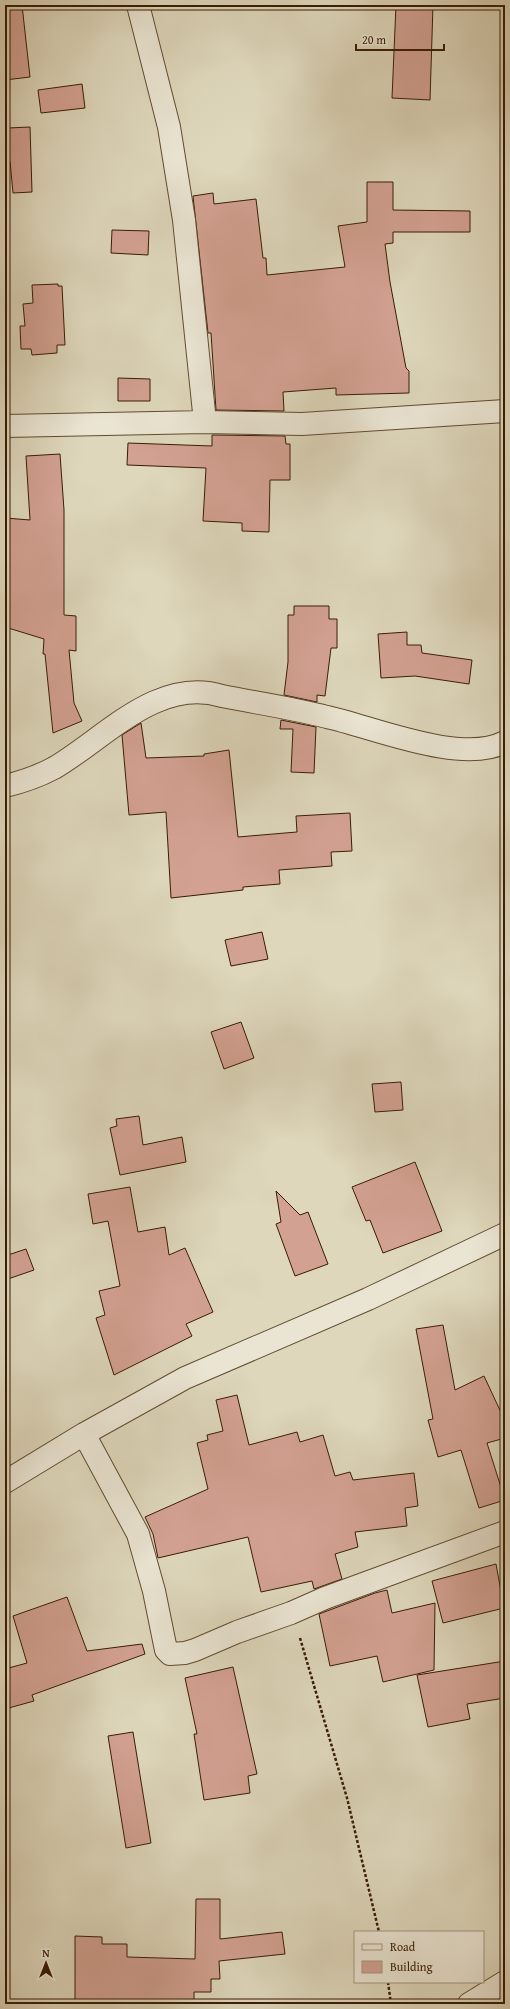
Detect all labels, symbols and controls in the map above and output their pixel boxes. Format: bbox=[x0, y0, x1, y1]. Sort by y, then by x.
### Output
scale bar bbox=[356, 26, 444, 52]
text: 20 m bbox=[362, 31, 386, 48]
legend bbox=[354, 1931, 484, 1983]
text: Road bbox=[390, 1938, 416, 1955]
north arrow bbox=[26, 1943, 66, 1983]
text: N bbox=[42, 1945, 50, 1961]
text: Building bbox=[390, 1958, 433, 1975]

